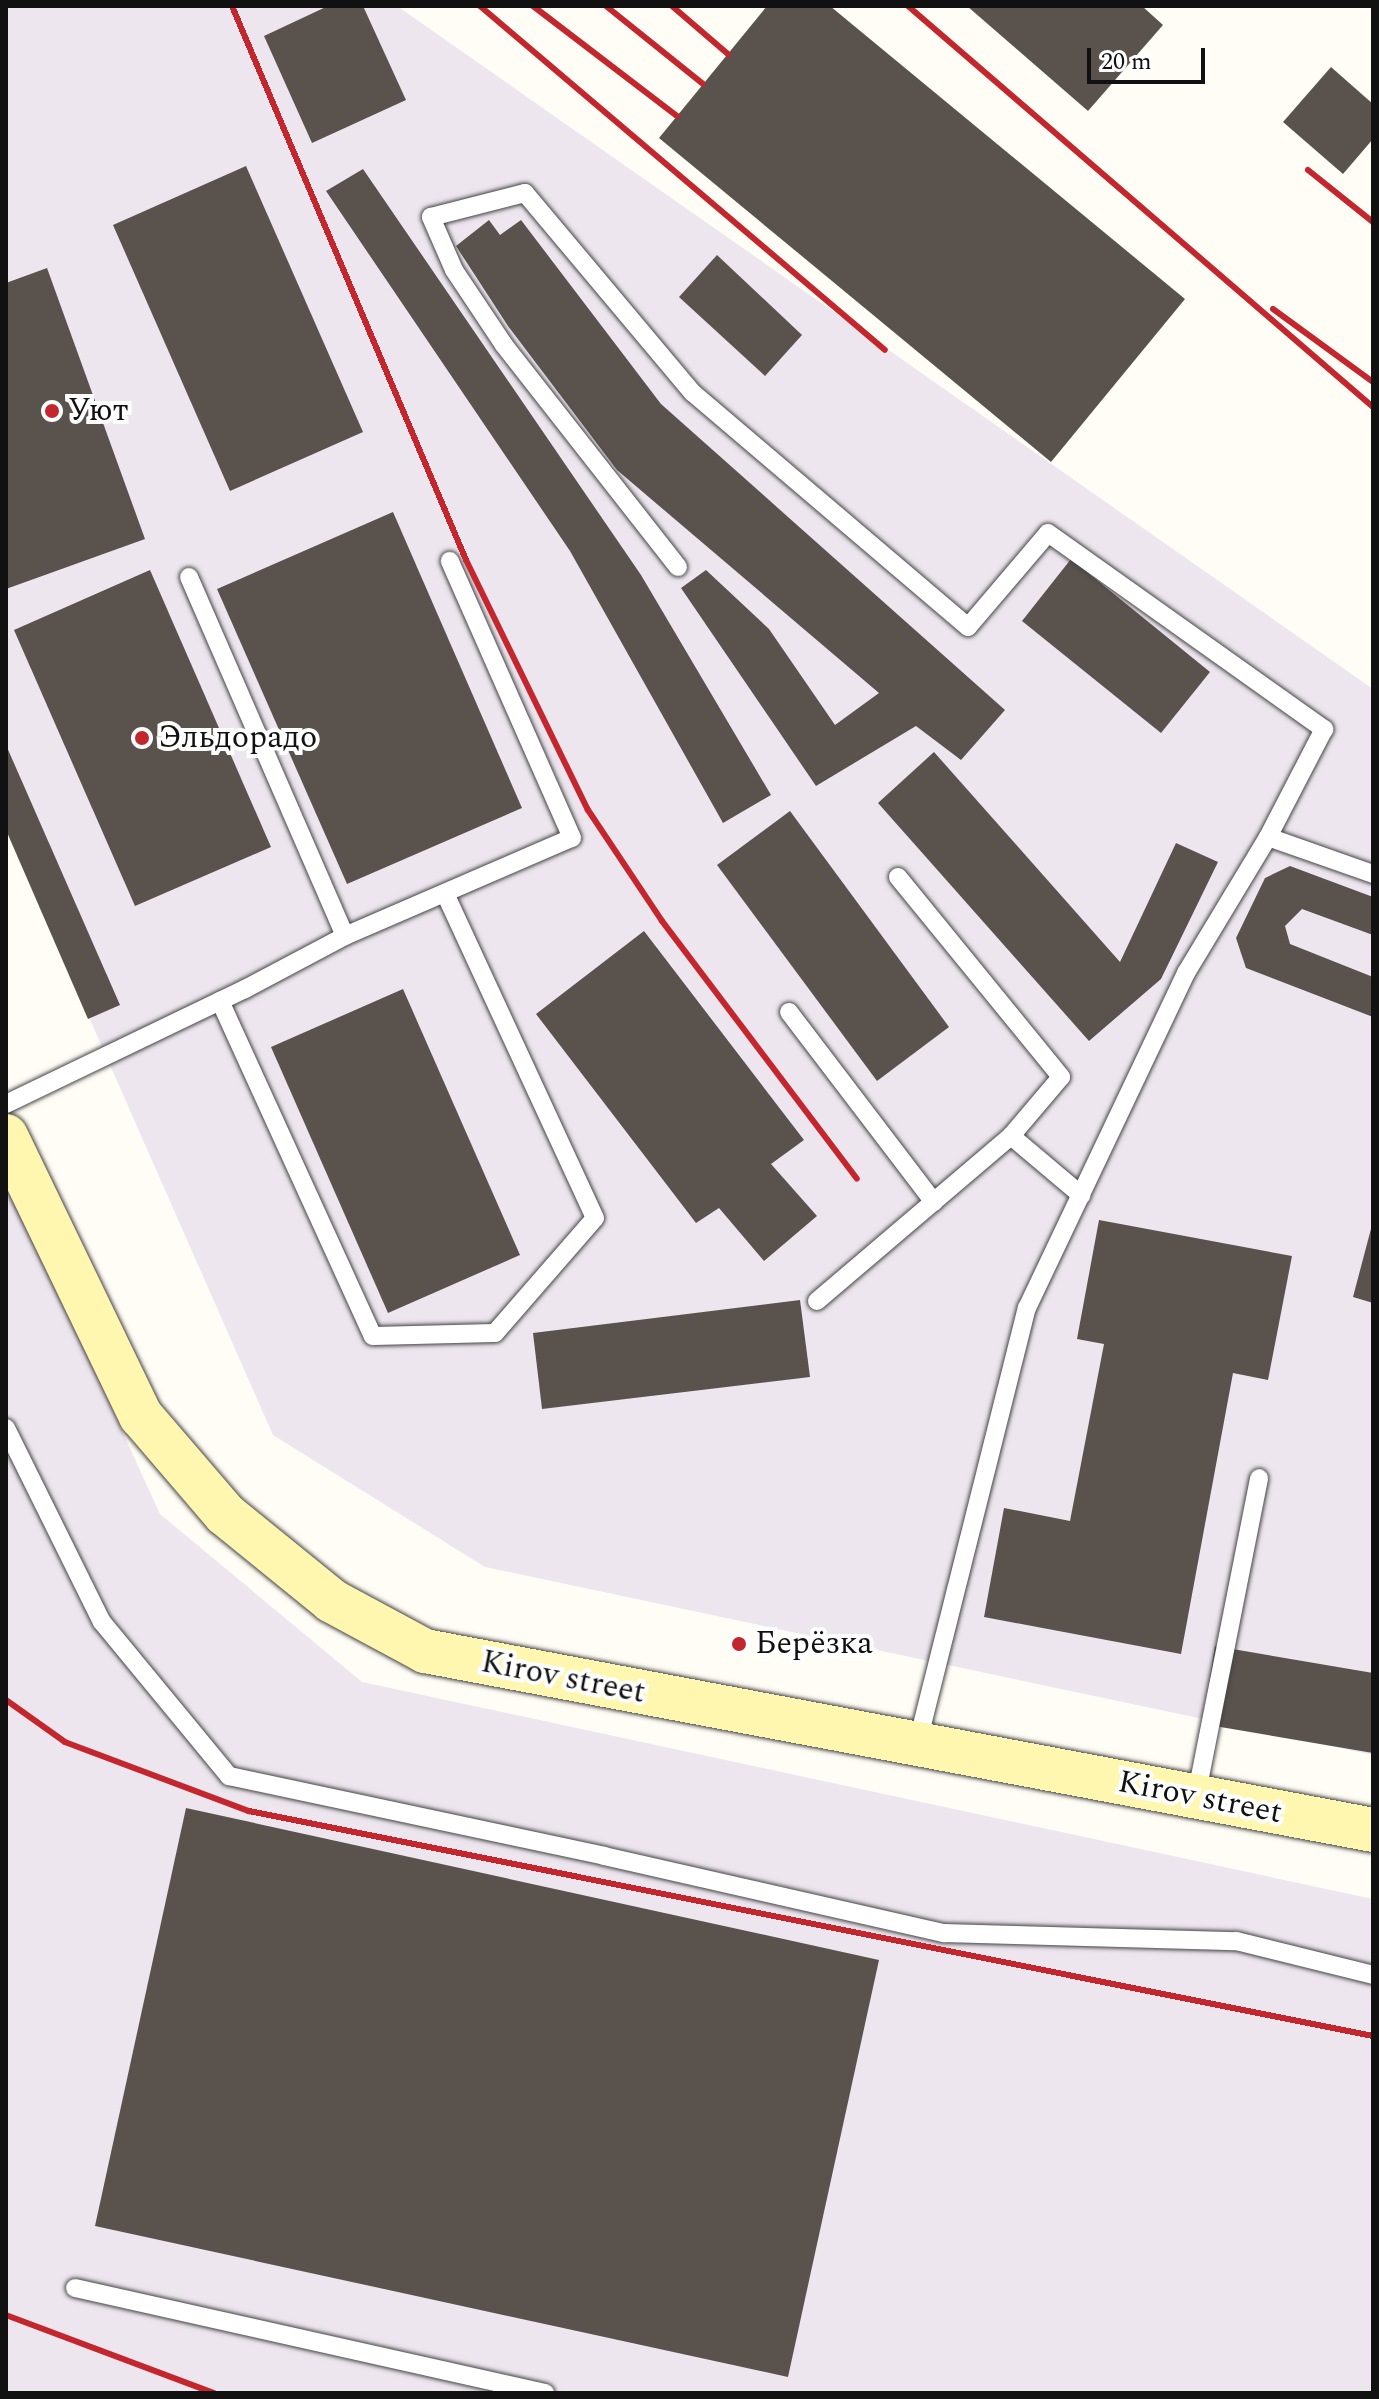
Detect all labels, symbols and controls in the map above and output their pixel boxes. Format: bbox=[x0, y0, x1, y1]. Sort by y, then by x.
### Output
scale bar bbox=[1091, 32, 1209, 82]
text: 20 m bbox=[1101, 44, 1152, 80]
place label: Уют bbox=[68, 392, 128, 430]
marker: Уют bbox=[43, 402, 61, 420]
place label: Эльдорадо bbox=[158, 719, 317, 757]
marker: Эльдорадо bbox=[133, 729, 151, 747]
place label: Берёзка bbox=[755, 1625, 873, 1663]
marker: Берёзка bbox=[730, 1635, 748, 1653]
street label: Kirov street bbox=[478, 1643, 648, 1713]
street label: Kirov street bbox=[1115, 1763, 1285, 1833]

